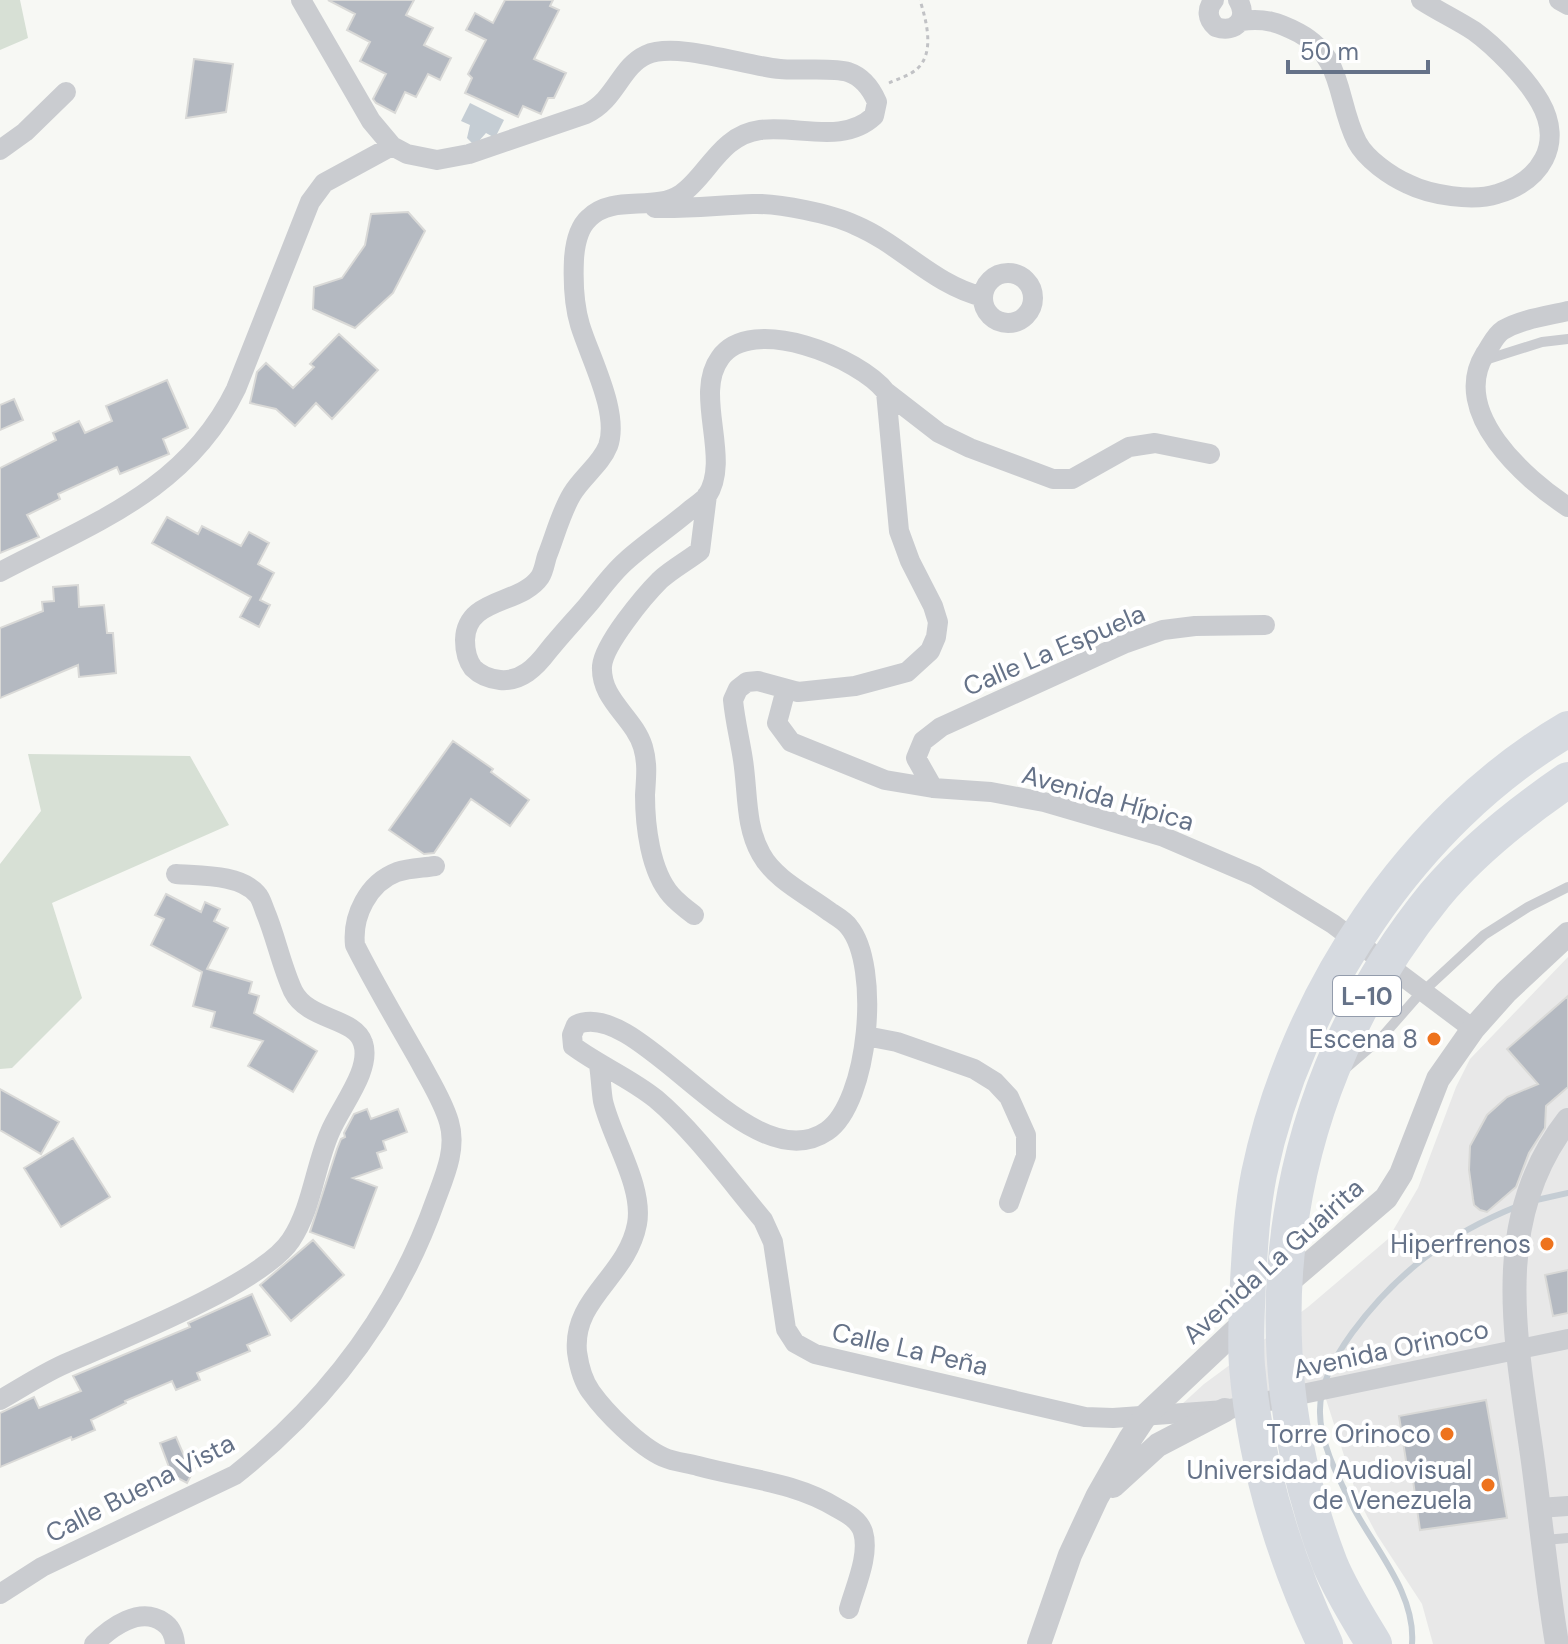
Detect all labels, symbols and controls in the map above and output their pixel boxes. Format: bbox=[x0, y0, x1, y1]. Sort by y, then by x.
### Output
scale bar bbox=[1288, 24, 1428, 74]
text: 50 m bbox=[1300, 36, 1359, 67]
street label: Calle La Espuela bbox=[958, 596, 1150, 704]
street label: Avenida Hípica bbox=[1018, 757, 1198, 839]
road number: L-10 bbox=[1333, 976, 1401, 1016]
place label: Escena 8 bbox=[1309, 1022, 1418, 1056]
marker: Escena 8 bbox=[1425, 1030, 1443, 1048]
street label: Avenida La Guairita bbox=[1175, 1171, 1371, 1351]
place label: Hiperfrenos bbox=[1390, 1227, 1531, 1261]
marker: Hiperfrenos bbox=[1538, 1235, 1556, 1253]
street label: Avenida Orinoco bbox=[1290, 1312, 1492, 1386]
street label: Calle La Peña bbox=[829, 1315, 991, 1383]
place label: Torre Orinoco bbox=[1266, 1417, 1431, 1451]
marker: Torre Orinoco bbox=[1438, 1425, 1456, 1443]
street label: Calle Buena Vista bbox=[40, 1426, 240, 1550]
place label: Universidad Audiovisual de Venezuela bbox=[1186, 1453, 1472, 1517]
marker: Universidad Audiovisual de Venezuela bbox=[1479, 1476, 1497, 1494]

